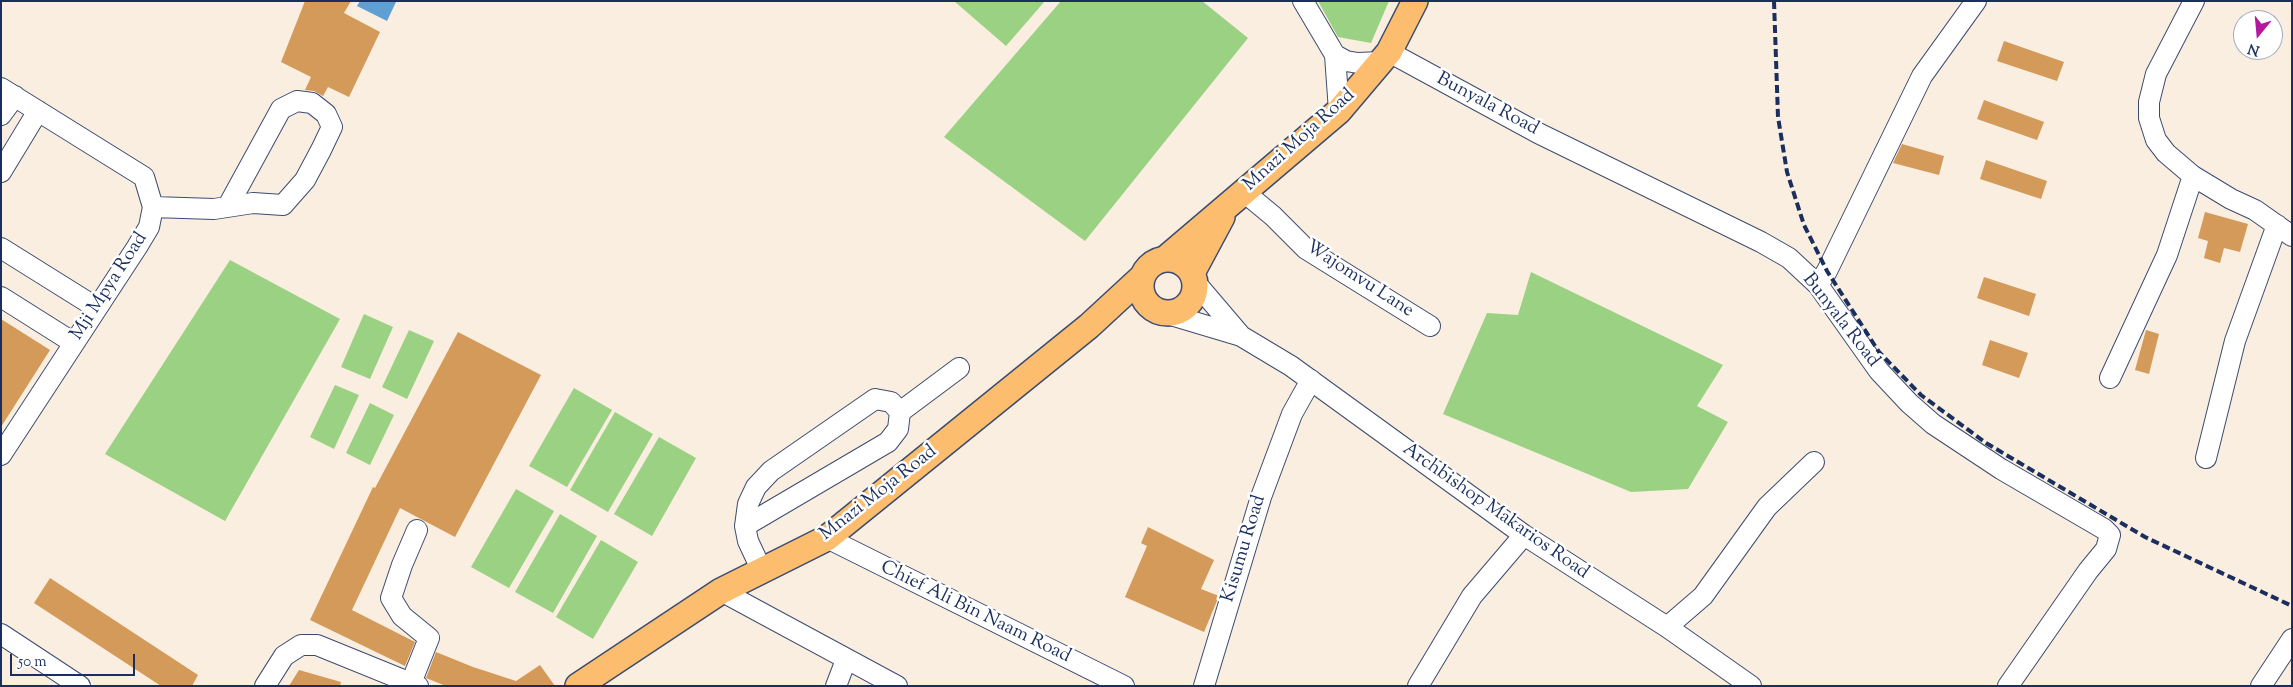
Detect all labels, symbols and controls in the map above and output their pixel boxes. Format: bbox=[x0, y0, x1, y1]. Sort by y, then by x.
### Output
north arrow bbox=[2233, 10, 2283, 60]
text: N bbox=[2246, 37, 2262, 60]
street label: Bunyala Road bbox=[1432, 68, 1542, 142]
street label: Mnazi Moja Road bbox=[1239, 85, 1361, 197]
street label: Mji Mpya Road bbox=[67, 229, 153, 345]
street label: Wajomvu Lane bbox=[1301, 237, 1417, 323]
street label: Bunyala Road bbox=[1796, 270, 1884, 372]
street label: Archbishop Makarios Road bbox=[1397, 439, 1593, 585]
street label: Mnazi Moja Road bbox=[816, 441, 942, 547]
street label: Kisumu Road bbox=[1218, 493, 1272, 605]
street label: Chief Ali Bin Naam Road bbox=[876, 557, 1074, 669]
scale bar bbox=[12, 644, 138, 676]
text: 50 m bbox=[18, 652, 47, 673]

